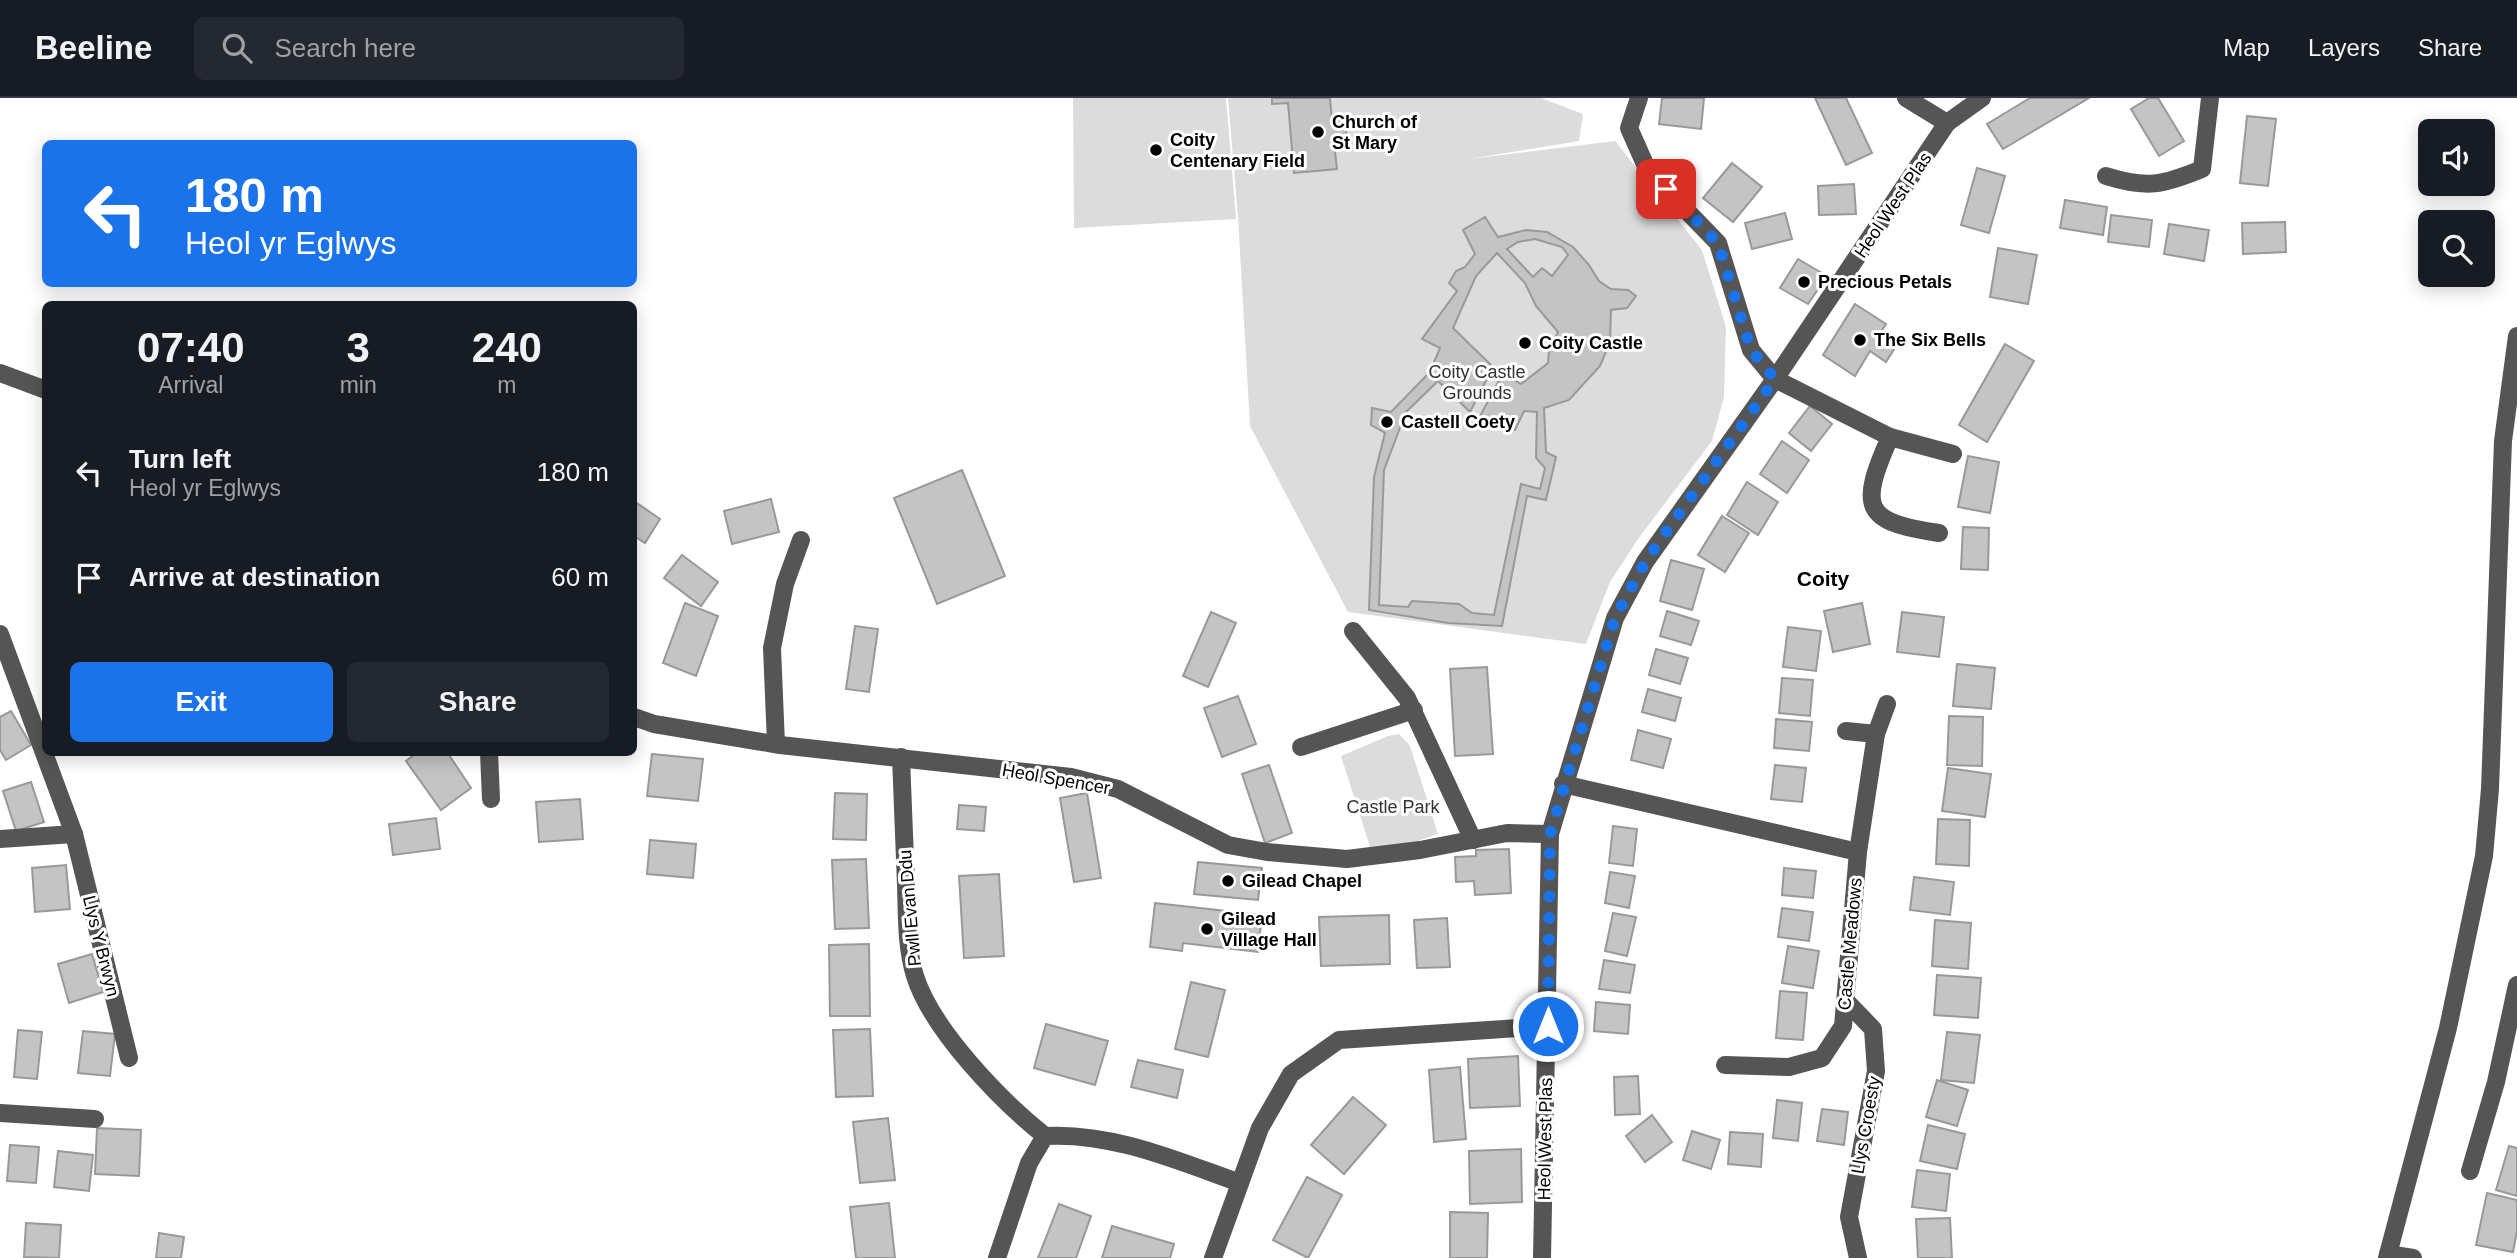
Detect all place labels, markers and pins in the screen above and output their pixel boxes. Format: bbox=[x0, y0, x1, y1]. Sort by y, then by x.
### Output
place label: Church of St Mary bbox=[1332, 112, 1418, 153]
marker: Church of St Mary bbox=[1310, 124, 1326, 140]
place label: Coity Centenary Field bbox=[1170, 130, 1305, 171]
marker: Coity Centenary Field bbox=[1148, 142, 1164, 158]
pin bbox=[1636, 159, 1696, 219]
place label: Precious Petals bbox=[1818, 272, 1952, 292]
marker: Precious Petals bbox=[1796, 274, 1812, 290]
place label: The Six Bells bbox=[1874, 330, 1986, 350]
marker: The Six Bells bbox=[1852, 332, 1868, 348]
place label: Coity Castle bbox=[1539, 333, 1643, 353]
marker: Coity Castle bbox=[1517, 335, 1533, 351]
place label: Castell Coety bbox=[1401, 412, 1515, 432]
marker: Castell Coety bbox=[1379, 414, 1395, 430]
place label: Gilead Chapel bbox=[1242, 871, 1362, 891]
marker: Gilead Chapel bbox=[1220, 873, 1236, 889]
place label: Gilead Village Hall bbox=[1221, 909, 1317, 950]
marker: Gilead Village Hall bbox=[1199, 921, 1215, 937]

